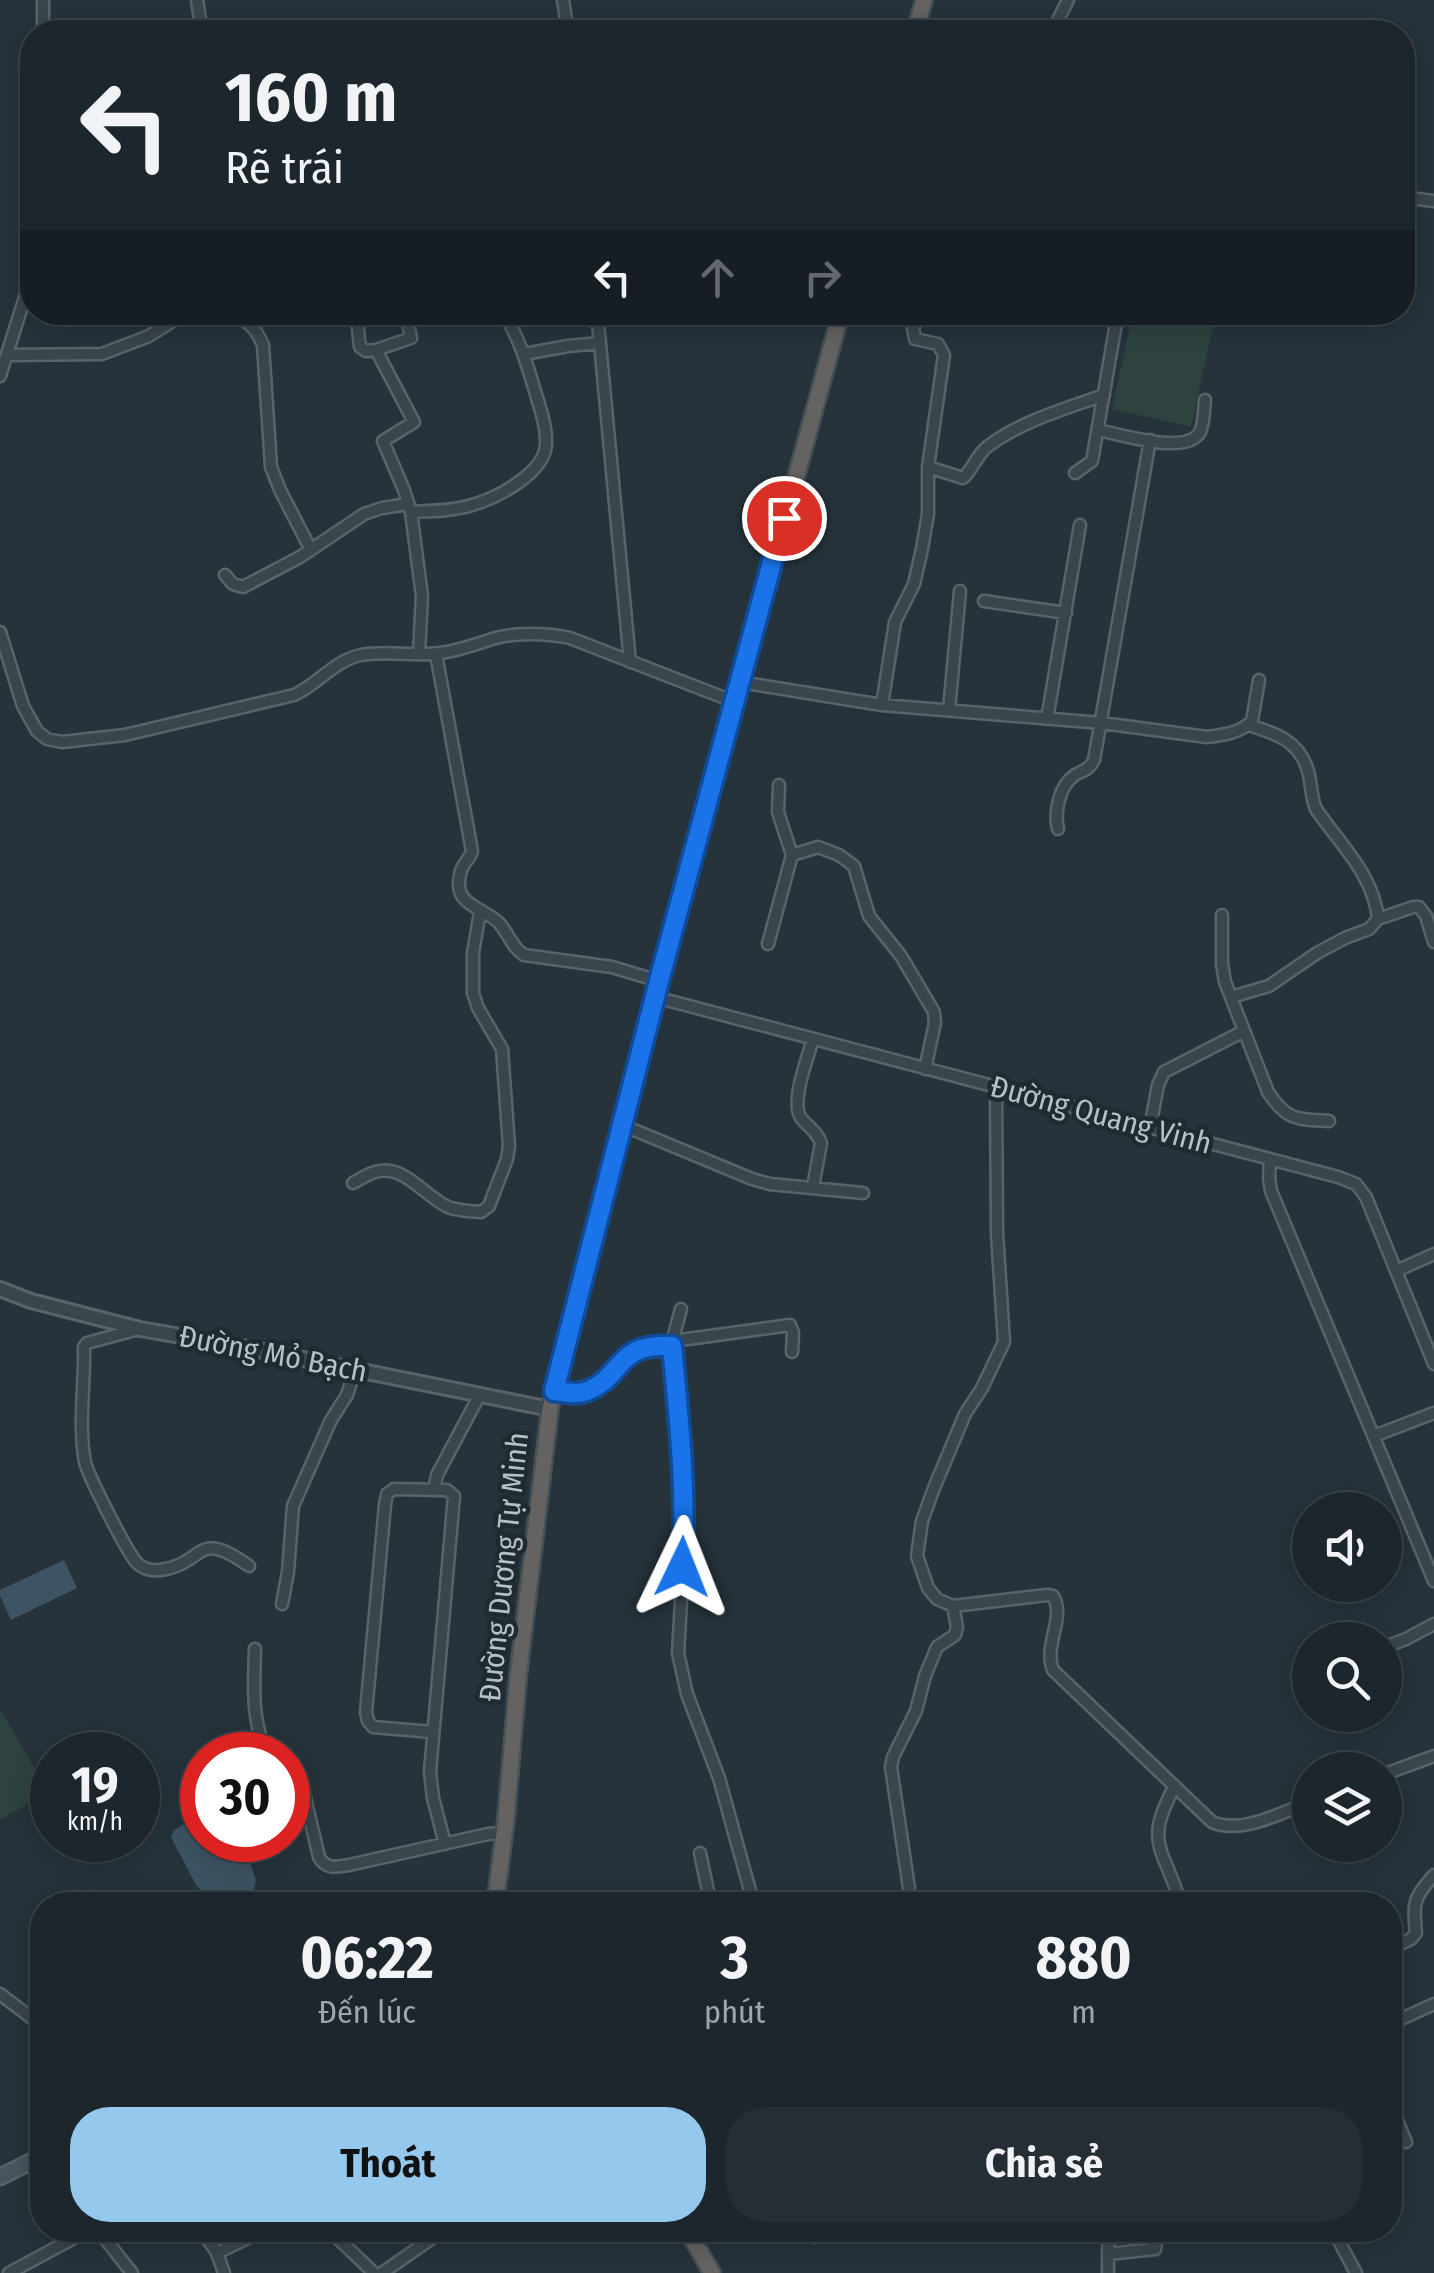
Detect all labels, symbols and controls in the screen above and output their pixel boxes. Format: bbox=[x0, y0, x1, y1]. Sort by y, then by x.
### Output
text: 160 m bbox=[225, 56, 397, 140]
icon: left bbox=[60, 60, 190, 190]
text: Rẽ trái bbox=[225, 141, 344, 195]
icon: left bbox=[585, 250, 640, 305]
icon: ahead bbox=[690, 250, 745, 305]
icon: right bbox=[795, 250, 850, 305]
pin bbox=[742, 476, 827, 561]
icon: arrive bbox=[757, 491, 812, 546]
street label: Đường Quang Vinh bbox=[986, 1068, 1216, 1162]
street label: Đường Mỏ Bạch bbox=[176, 1318, 370, 1390]
street label: Đường Dương Tự Minh bbox=[472, 1431, 536, 1703]
map controls bbox=[1292, 1492, 1402, 1862]
button: sound bbox=[1292, 1492, 1402, 1602]
position arrow bbox=[630, 1515, 734, 1619]
button: search bbox=[1292, 1622, 1402, 1732]
speed limit sign: 30 bbox=[180, 1732, 310, 1862]
button: layers bbox=[1292, 1752, 1402, 1862]
text: 19 bbox=[71, 1755, 118, 1815]
text: km/h bbox=[67, 1807, 123, 1837]
text: 06:22 bbox=[300, 1922, 434, 1994]
text: 3 bbox=[720, 1922, 749, 1994]
text: 880 bbox=[1036, 1922, 1132, 1994]
text: Đến lúc bbox=[318, 1993, 416, 2031]
text: phút bbox=[704, 1993, 765, 2031]
text: m bbox=[1071, 1993, 1096, 2031]
button: Thoát bbox=[70, 2107, 706, 2222]
button: Chia sẻ bbox=[726, 2107, 1362, 2222]

